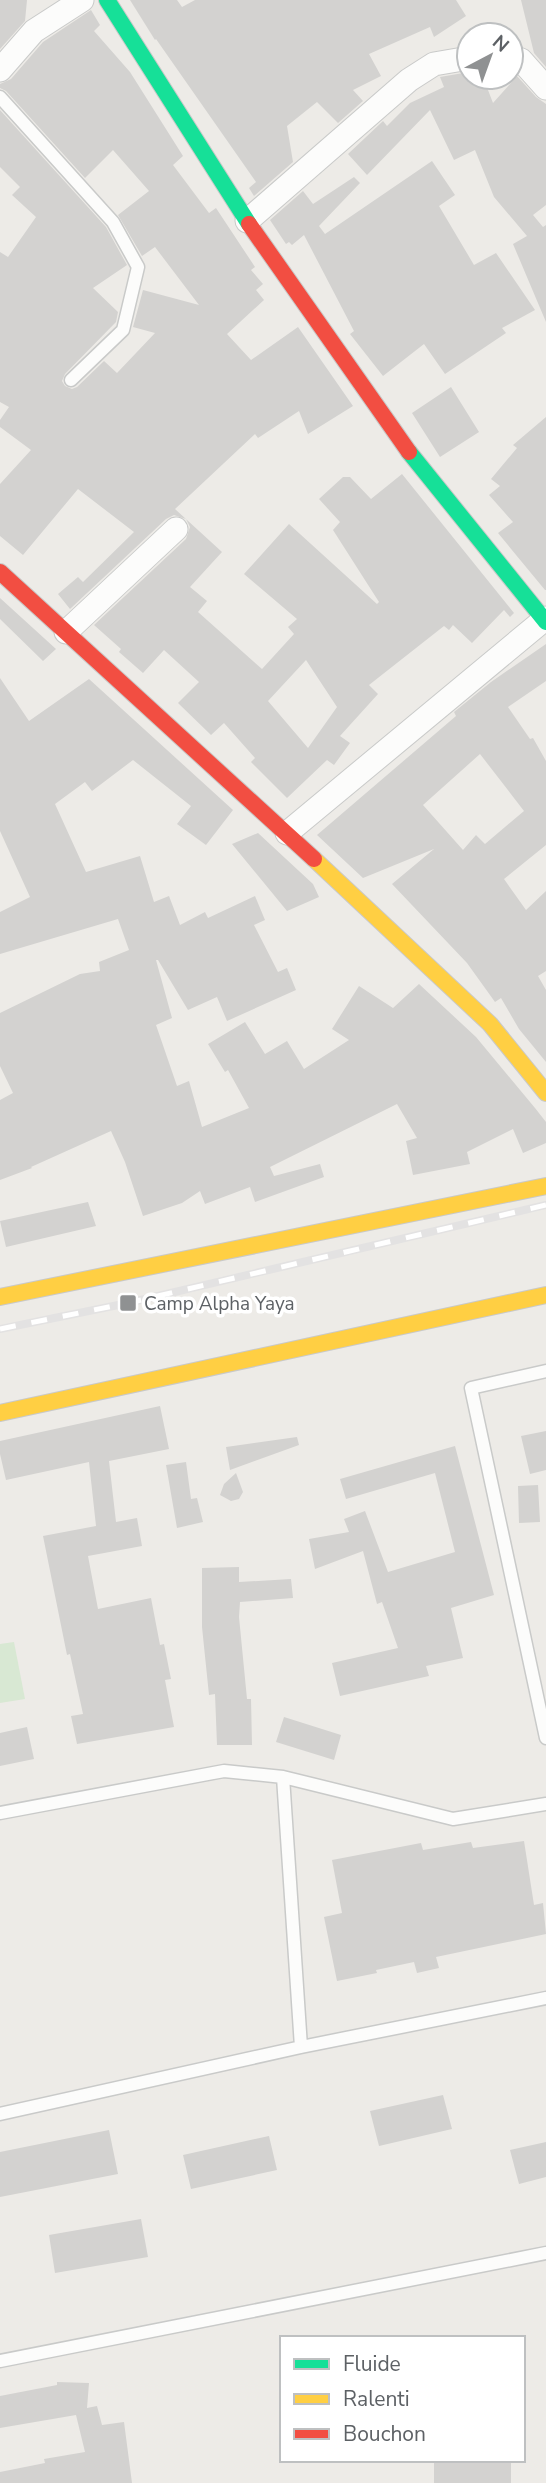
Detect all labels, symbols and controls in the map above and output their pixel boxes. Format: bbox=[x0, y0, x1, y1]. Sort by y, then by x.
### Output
north arrow bbox=[455, 21, 525, 91]
text: N bbox=[487, 29, 514, 58]
place label: Camp Alpha Yaya bbox=[144, 1291, 295, 1317]
marker: Camp Alpha Yaya bbox=[118, 1293, 138, 1313]
legend bbox=[280, 2336, 525, 2462]
text: Fluide bbox=[343, 2350, 401, 2378]
text: Ralenti bbox=[343, 2385, 410, 2413]
text: Bouchon bbox=[343, 2420, 426, 2448]

